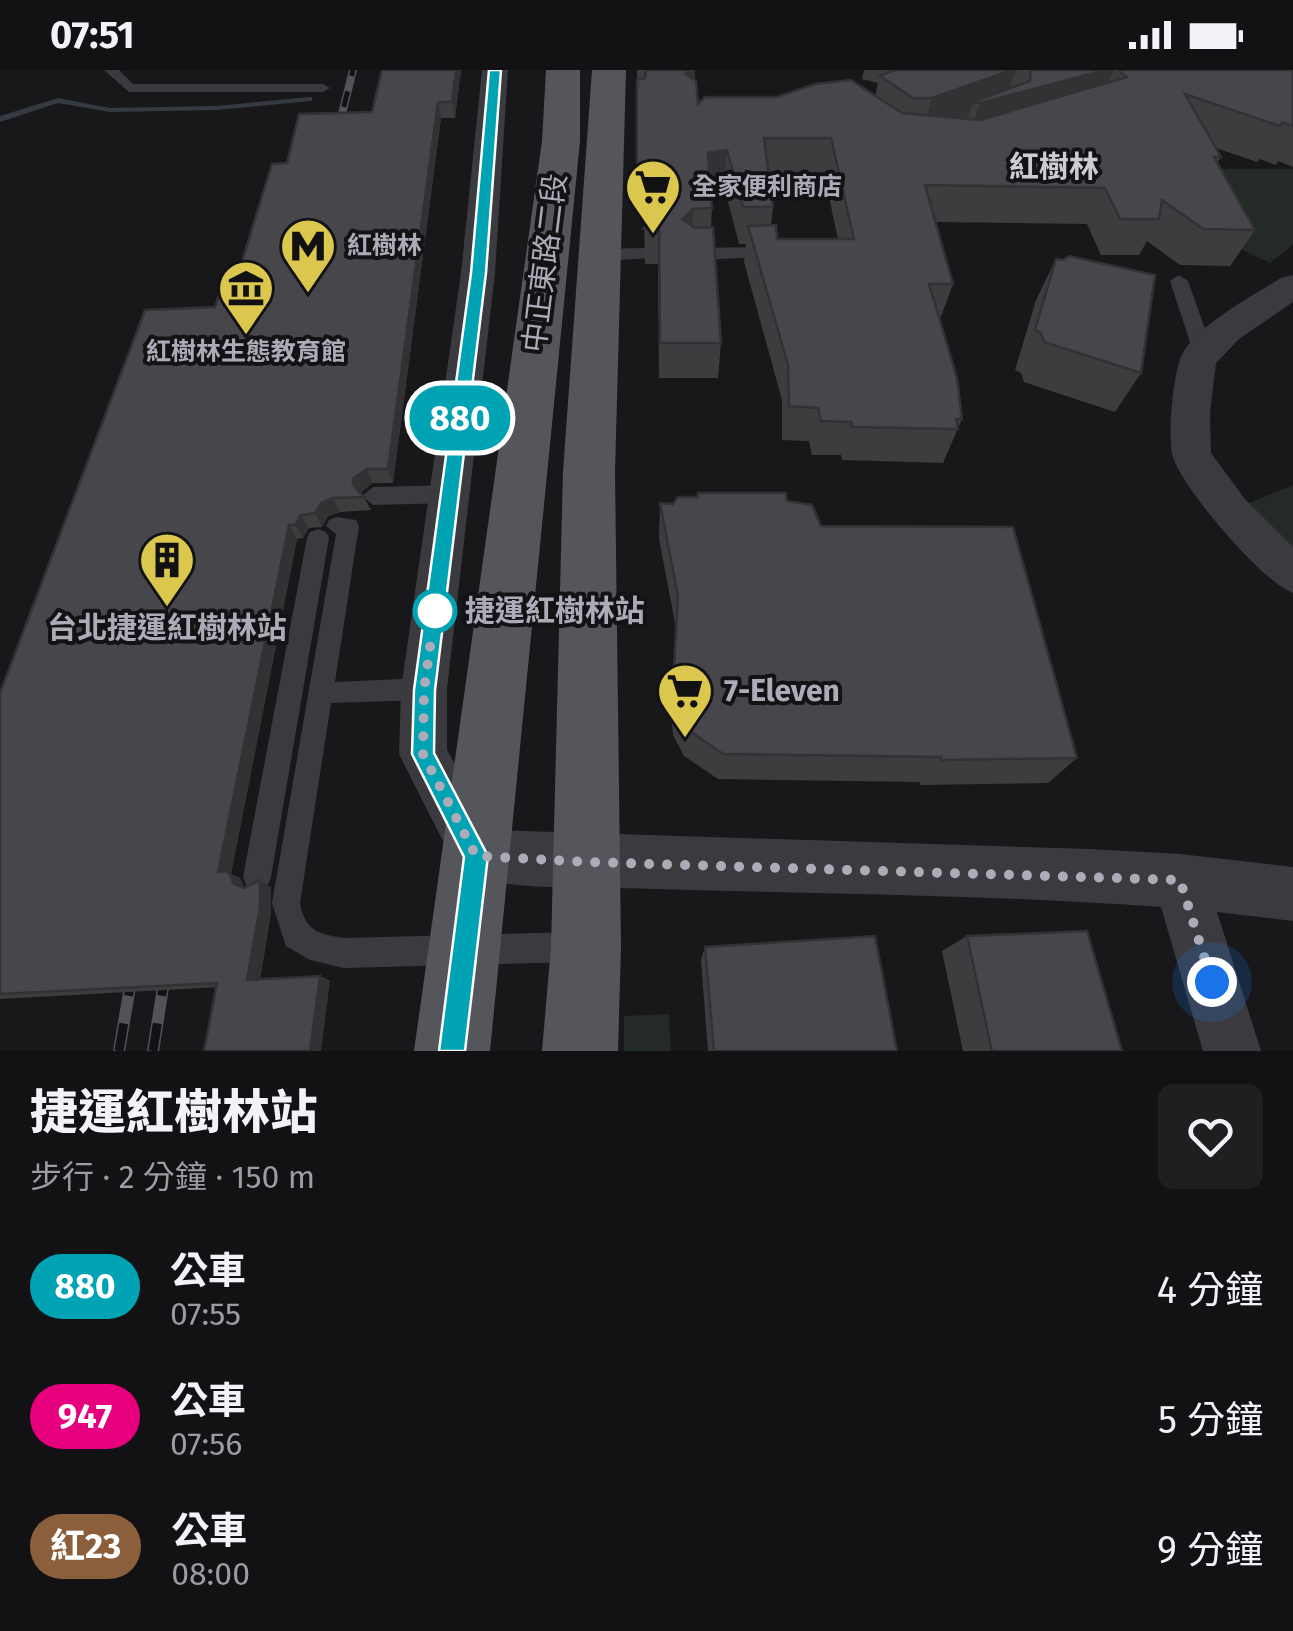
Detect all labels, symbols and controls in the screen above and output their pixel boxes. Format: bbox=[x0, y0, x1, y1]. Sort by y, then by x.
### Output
text: 07:51 bbox=[50, 12, 135, 58]
district label: 紅樹林 bbox=[1009, 149, 1099, 185]
supermarket icon: 全家便利商店 bbox=[623, 157, 683, 236]
street label: 中正東路二段 bbox=[516, 171, 574, 355]
place label: 全家便利商店 bbox=[692, 172, 842, 202]
metro station icon: 紅樹林 bbox=[278, 216, 338, 295]
place label: 紅樹林 bbox=[347, 231, 422, 261]
museum icon: 紅樹林生態教育館 bbox=[216, 258, 276, 337]
place label: 紅樹林生態教育館 bbox=[146, 337, 346, 367]
line badge: 880 bbox=[402, 386, 518, 450]
text: 880 bbox=[429, 397, 491, 439]
building icon: 台北捷運紅樹林站 bbox=[137, 530, 197, 609]
marker: 捷運紅樹林站 bbox=[414, 590, 456, 632]
place label: 捷運紅樹林站 bbox=[465, 593, 645, 629]
place label: 台北捷運紅樹林站 bbox=[47, 610, 287, 646]
supermarket icon: 7-Eleven bbox=[655, 661, 715, 740]
place label: 7-Eleven bbox=[724, 673, 840, 709]
your location bbox=[1187, 957, 1237, 1007]
text: 捷運紅樹林站 bbox=[30, 1084, 318, 1142]
button: heart bbox=[1158, 1084, 1263, 1189]
text: 步行 · 2 分鐘 · 150 m bbox=[30, 1158, 315, 1196]
text: 公車 bbox=[170, 1248, 246, 1294]
text: 880 bbox=[54, 1265, 116, 1307]
text: 4 分鐘 bbox=[1157, 1267, 1263, 1313]
text: 07:55 bbox=[170, 1295, 241, 1333]
text: 公車 bbox=[170, 1378, 246, 1424]
text: 947 bbox=[58, 1395, 112, 1437]
text: 5 分鐘 bbox=[1158, 1397, 1263, 1443]
text: 07:56 bbox=[170, 1425, 242, 1463]
text: 公車 bbox=[171, 1508, 247, 1554]
text: 紅23 bbox=[50, 1525, 121, 1567]
text: 9 分鐘 bbox=[1157, 1527, 1263, 1573]
text: 08:00 bbox=[171, 1555, 250, 1593]

